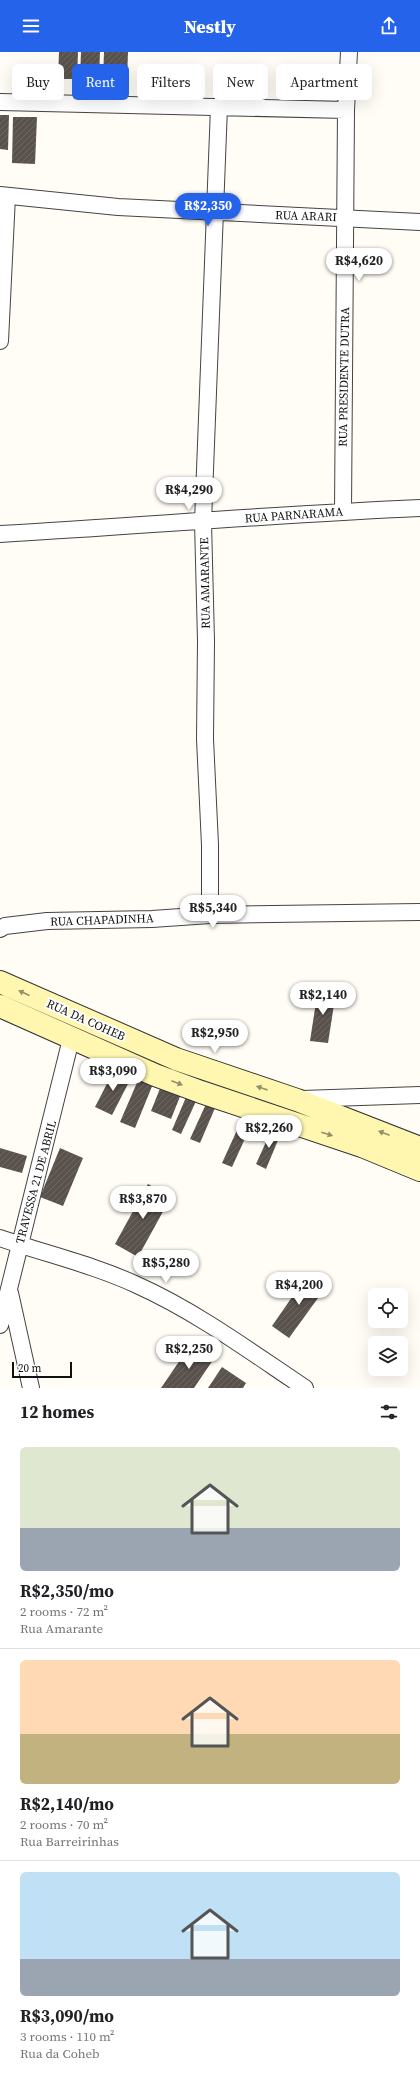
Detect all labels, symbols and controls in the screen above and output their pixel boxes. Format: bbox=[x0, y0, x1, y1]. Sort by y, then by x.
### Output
text: Nestly bbox=[184, 14, 236, 39]
icon: menu bbox=[20, 15, 42, 37]
icon: share bbox=[378, 15, 400, 37]
chip: Buy bbox=[12, 64, 64, 100]
chip: Rent bbox=[72, 64, 129, 100]
chip: Filters bbox=[137, 64, 205, 100]
chip: New bbox=[213, 64, 268, 100]
chip: Apartment bbox=[276, 64, 372, 100]
pin: R$2,350 bbox=[171, 193, 245, 227]
text: R$2,350 bbox=[184, 197, 232, 214]
street label: RUA ARARI bbox=[275, 207, 337, 225]
pin: R$4,620 bbox=[322, 248, 396, 282]
text: R$4,620 bbox=[335, 252, 383, 269]
street label: RUA PRESIDENTE DUTRA bbox=[335, 307, 353, 447]
pin: R$4,290 bbox=[152, 477, 226, 511]
text: R$4,290 bbox=[165, 481, 213, 498]
street label: RUA PARNARAMA bbox=[244, 504, 344, 526]
street label: RUA AMARANTE bbox=[196, 537, 214, 629]
pin: R$5,340 bbox=[176, 895, 250, 929]
text: R$5,340 bbox=[189, 899, 237, 916]
street label: RUA CHAPADINHA bbox=[50, 910, 154, 930]
pin: R$2,140 bbox=[286, 982, 360, 1016]
text: R$2,140 bbox=[299, 986, 347, 1003]
one-way arrow bbox=[19, 990, 30, 996]
street label: RUA DA COHEB bbox=[44, 995, 128, 1045]
pin: R$2,950 bbox=[178, 1020, 252, 1054]
text: R$2,950 bbox=[191, 1024, 239, 1041]
pin: R$3,090 bbox=[76, 1058, 150, 1092]
text: R$3,090 bbox=[89, 1062, 137, 1079]
one-way arrow bbox=[172, 1081, 184, 1087]
one-way arrow bbox=[256, 1085, 268, 1091]
pin: R$2,260 bbox=[232, 1115, 306, 1149]
street label: TRAVESSA 21 DE ABRIL bbox=[12, 1118, 60, 1246]
text: R$2,260 bbox=[245, 1119, 293, 1136]
one-way arrow bbox=[377, 1130, 389, 1136]
one-way arrow bbox=[321, 1131, 333, 1137]
pin: R$3,870 bbox=[106, 1186, 180, 1220]
text: R$3,870 bbox=[119, 1190, 167, 1207]
pin: R$5,280 bbox=[129, 1250, 203, 1284]
text: R$5,280 bbox=[142, 1254, 190, 1271]
pin: R$4,200 bbox=[262, 1272, 336, 1306]
text: R$4,200 bbox=[275, 1276, 323, 1293]
map controls bbox=[368, 1288, 408, 1376]
button: locate bbox=[368, 1288, 408, 1328]
pin: R$2,250 bbox=[152, 1336, 226, 1370]
button: layers bbox=[368, 1336, 408, 1376]
text: R$2,250 bbox=[165, 1340, 213, 1357]
scale bar bbox=[12, 1360, 72, 1379]
text: 20 m bbox=[18, 1361, 41, 1376]
text: 12 homes bbox=[20, 1400, 94, 1424]
icon: filters bbox=[378, 1401, 400, 1423]
icon: home bbox=[174, 1473, 246, 1545]
text: R$2,350/mo bbox=[20, 1579, 114, 1603]
text: 2 rooms · 72 m² bbox=[20, 1603, 108, 1620]
text: Rua Amarante bbox=[20, 1620, 103, 1637]
icon: home bbox=[174, 1686, 246, 1758]
text: R$2,140/mo bbox=[20, 1792, 114, 1816]
text: 2 rooms · 70 m² bbox=[20, 1816, 108, 1833]
text: Rua Barreirinhas bbox=[20, 1833, 119, 1850]
icon: home bbox=[174, 1898, 246, 1970]
text: R$3,090/mo bbox=[20, 2004, 114, 2028]
text: 3 rooms · 110 m² bbox=[20, 2028, 115, 2045]
text: Rua da Coheb bbox=[20, 2045, 99, 2062]

